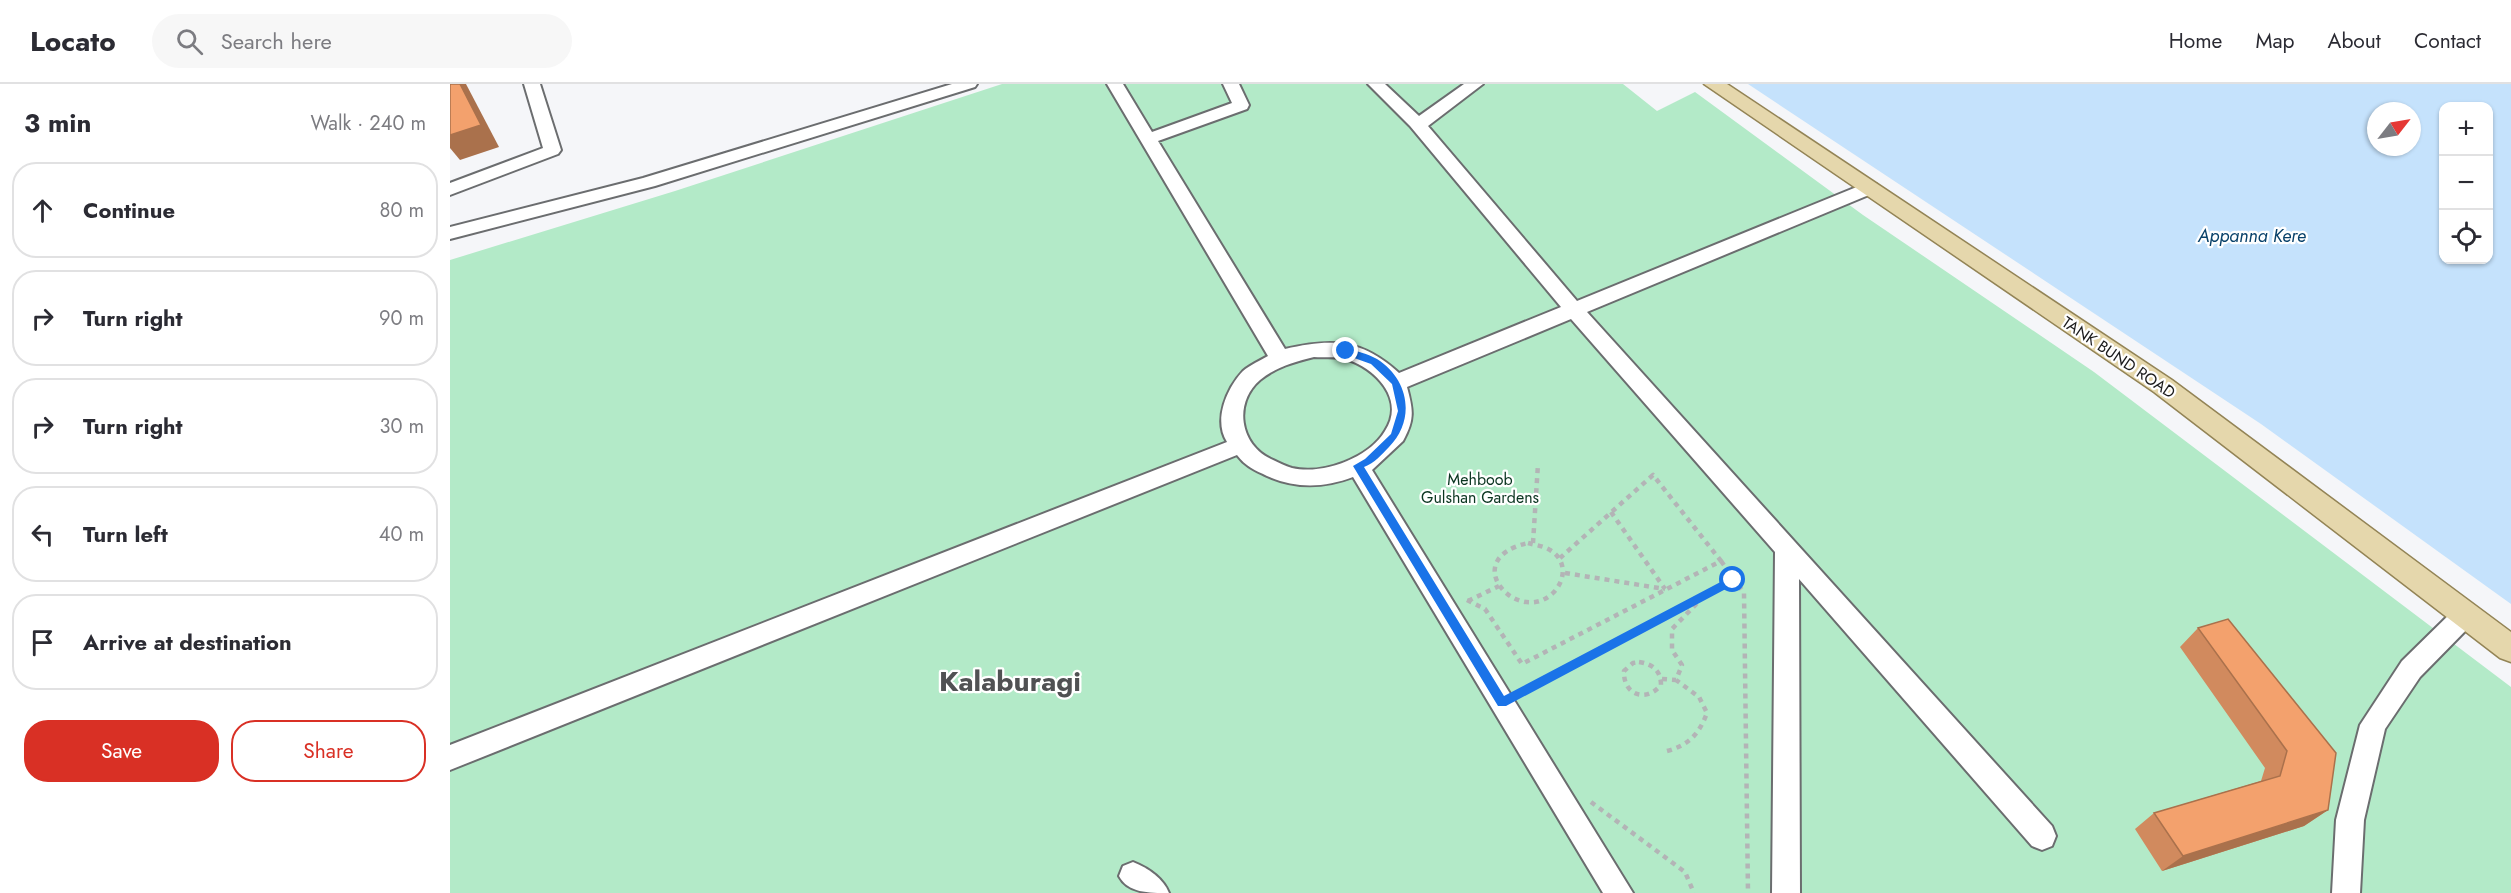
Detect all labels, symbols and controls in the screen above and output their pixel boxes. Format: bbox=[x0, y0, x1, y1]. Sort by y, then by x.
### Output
search box bbox=[152, 14, 572, 68]
text: Locato bbox=[30, 21, 116, 62]
icon: search bbox=[173, 25, 206, 58]
text: Search here bbox=[221, 25, 332, 57]
text: Home bbox=[2169, 26, 2222, 56]
text: Map bbox=[2255, 26, 2295, 56]
text: About bbox=[2328, 26, 2381, 56]
text: Contact bbox=[2414, 26, 2481, 56]
north arrow bbox=[2367, 102, 2421, 156]
map controls bbox=[2439, 102, 2493, 264]
button: + bbox=[2439, 102, 2493, 156]
text: 3 min bbox=[24, 104, 91, 142]
text: Walk · 240 m bbox=[311, 109, 426, 138]
button: − bbox=[2439, 156, 2493, 210]
icon: ahead bbox=[26, 194, 59, 227]
text: Continue bbox=[83, 194, 175, 226]
text: 80 m bbox=[379, 196, 424, 225]
button: locate bbox=[2439, 210, 2493, 264]
water label: Appanna Kere bbox=[2197, 223, 2306, 249]
icon: right bbox=[26, 302, 59, 335]
text: Turn right bbox=[83, 302, 183, 334]
text: 90 m bbox=[379, 304, 424, 333]
street label: TANK BUND ROAD bbox=[2057, 311, 2180, 404]
route end bbox=[1332, 337, 1358, 363]
icon: right bbox=[26, 410, 59, 443]
text: Turn right bbox=[83, 410, 183, 442]
text: 30 m bbox=[379, 412, 424, 441]
park label: Mehboob Gulshan Gardens bbox=[1421, 468, 1539, 509]
icon: left bbox=[26, 518, 59, 551]
text: Turn left bbox=[83, 518, 168, 550]
text: 40 m bbox=[379, 520, 424, 549]
route start bbox=[1719, 566, 1745, 592]
icon: arrive bbox=[26, 626, 59, 659]
text: Arrive at destination bbox=[83, 626, 292, 658]
district label: Kalaburagi bbox=[939, 661, 1081, 702]
button: Save bbox=[24, 720, 219, 782]
button: Share bbox=[231, 720, 426, 782]

